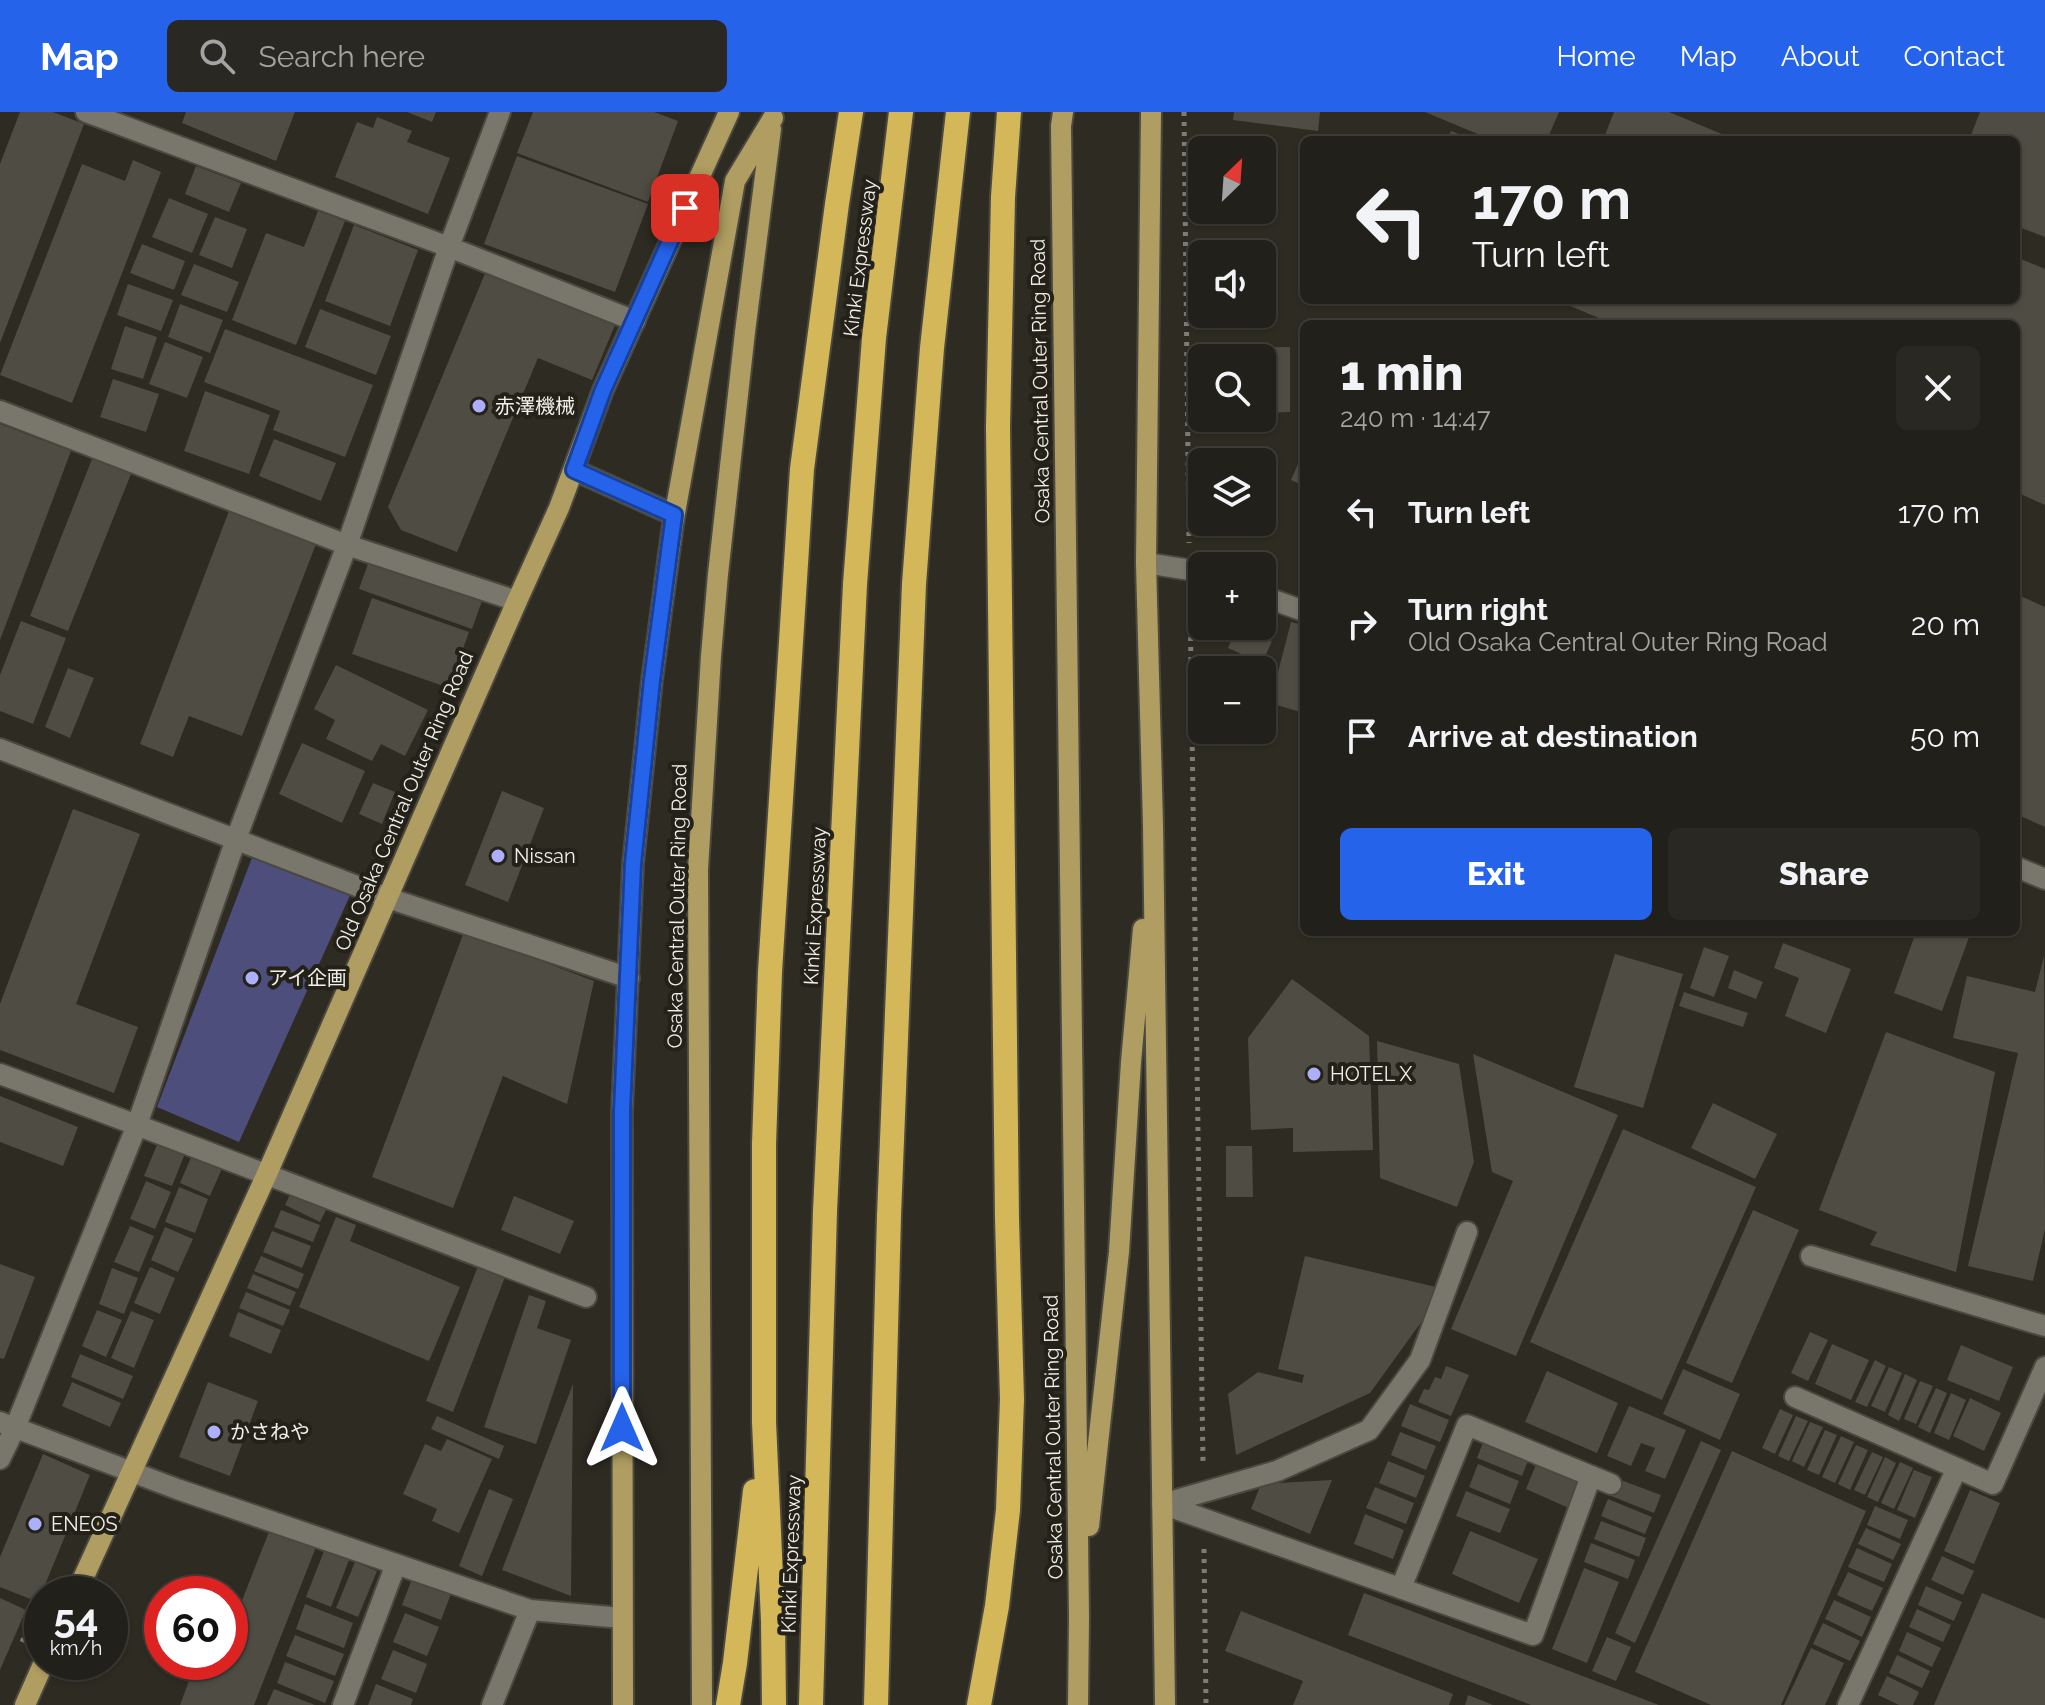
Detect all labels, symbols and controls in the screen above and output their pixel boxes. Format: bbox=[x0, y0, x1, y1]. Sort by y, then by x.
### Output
search box bbox=[167, 20, 727, 92]
text: Map bbox=[40, 34, 119, 79]
icon: search bbox=[195, 34, 239, 78]
text: Search here bbox=[259, 39, 425, 74]
text: Home bbox=[1556, 40, 1636, 73]
text: Map bbox=[1680, 40, 1737, 73]
text: About bbox=[1781, 40, 1860, 73]
text: Contact bbox=[1904, 40, 2005, 73]
north arrow bbox=[1188, 136, 1276, 224]
map controls bbox=[1188, 136, 1276, 744]
text: 170 m bbox=[1472, 166, 1631, 232]
icon: left bbox=[1340, 168, 1444, 272]
pin bbox=[651, 174, 719, 242]
street label: Kinki Expressway bbox=[838, 178, 882, 338]
icon: arrive bbox=[663, 186, 707, 230]
text: Turn left bbox=[1472, 233, 1610, 275]
street label: Osaka Central Outer Ring Road bbox=[1026, 238, 1054, 524]
button: sound bbox=[1188, 240, 1276, 328]
button: search bbox=[1188, 344, 1276, 432]
text: 1 min bbox=[1340, 345, 1463, 401]
button: close bbox=[1896, 346, 1980, 430]
place label: 赤澤機械 bbox=[495, 394, 575, 418]
marker: 赤澤機械 bbox=[470, 397, 488, 415]
text: 240 m · 14:47 bbox=[1340, 403, 1491, 433]
button: layers bbox=[1188, 448, 1276, 536]
icon: left bbox=[1340, 490, 1384, 534]
text: Turn left bbox=[1408, 495, 1530, 530]
text: 170 m bbox=[1898, 495, 1980, 530]
button: + bbox=[1188, 552, 1276, 640]
text: Turn right bbox=[1408, 592, 1548, 627]
icon: right bbox=[1340, 602, 1384, 646]
text: 20 m bbox=[1911, 607, 1980, 642]
text: Old Osaka Central Outer Ring Road bbox=[1408, 627, 1828, 657]
street label: Old Osaka Central Outer Ring Road bbox=[330, 648, 478, 954]
button: − bbox=[1188, 656, 1276, 744]
icon: arrive bbox=[1340, 714, 1384, 758]
text: Arrive at destination bbox=[1408, 719, 1698, 754]
text: 50 m bbox=[1910, 719, 1980, 754]
street label: Osaka Central Outer Ring Road bbox=[663, 763, 691, 1049]
street label: Kinki Expressway bbox=[799, 826, 831, 986]
button: Exit bbox=[1340, 828, 1652, 920]
button: Share bbox=[1668, 828, 1980, 920]
place label: Nissan bbox=[514, 844, 576, 868]
marker: Nissan bbox=[489, 847, 507, 865]
place label: アイ企画 bbox=[268, 966, 347, 990]
marker: アイ企画 bbox=[243, 969, 261, 987]
place label: HOTEL X bbox=[1330, 1062, 1413, 1086]
marker: HOTEL X bbox=[1305, 1065, 1323, 1083]
street label: Osaka Central Outer Ring Road bbox=[1039, 1294, 1067, 1580]
position arrow bbox=[580, 1386, 664, 1470]
place label: かさねや bbox=[230, 1420, 310, 1444]
marker: かさねや bbox=[205, 1423, 223, 1441]
street label: Kinki Expressway bbox=[776, 1474, 806, 1634]
place label: ENEOS bbox=[51, 1512, 118, 1536]
marker: ENEOS bbox=[26, 1515, 44, 1533]
speed limit sign: 60 bbox=[144, 1576, 248, 1680]
text: 54 bbox=[53, 1594, 98, 1641]
text: km/h bbox=[50, 1636, 102, 1660]

